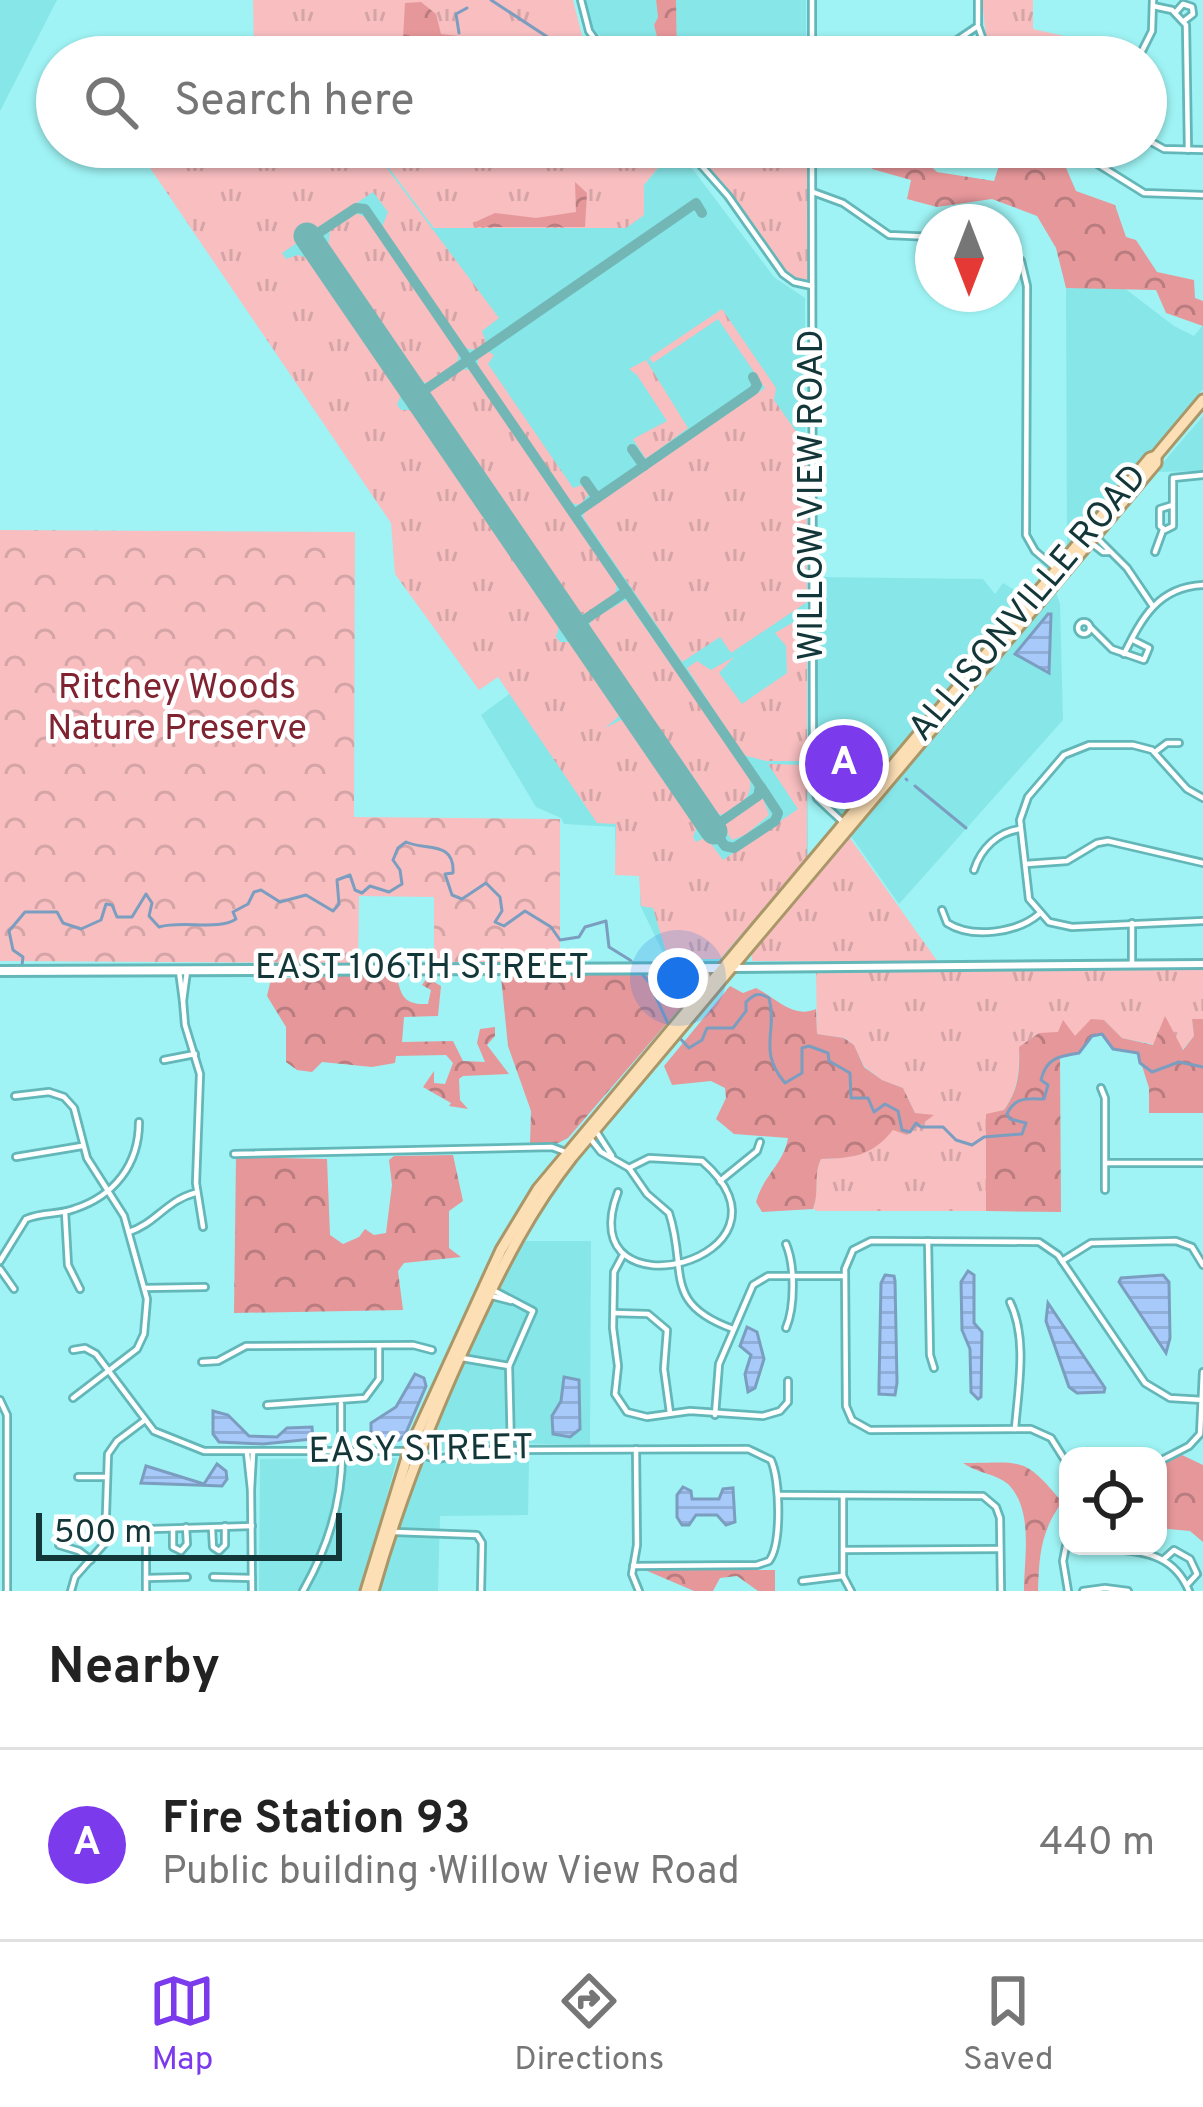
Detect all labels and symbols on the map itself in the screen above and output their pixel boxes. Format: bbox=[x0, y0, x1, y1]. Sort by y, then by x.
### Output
north arrow bbox=[915, 204, 1023, 312]
street label: WILLOW VIEW ROAD bbox=[790, 329, 836, 661]
street label: ALLISONVILLE ROAD bbox=[900, 456, 1158, 752]
park label: Ritchey Woods Nature Preserve bbox=[47, 666, 307, 753]
pin: A bbox=[805, 719, 883, 809]
street label: EAST 106TH STREET bbox=[255, 946, 589, 992]
your location bbox=[648, 948, 708, 1008]
street label: EASY STREET bbox=[308, 1426, 534, 1476]
scale bar bbox=[36, 1507, 342, 1560]

